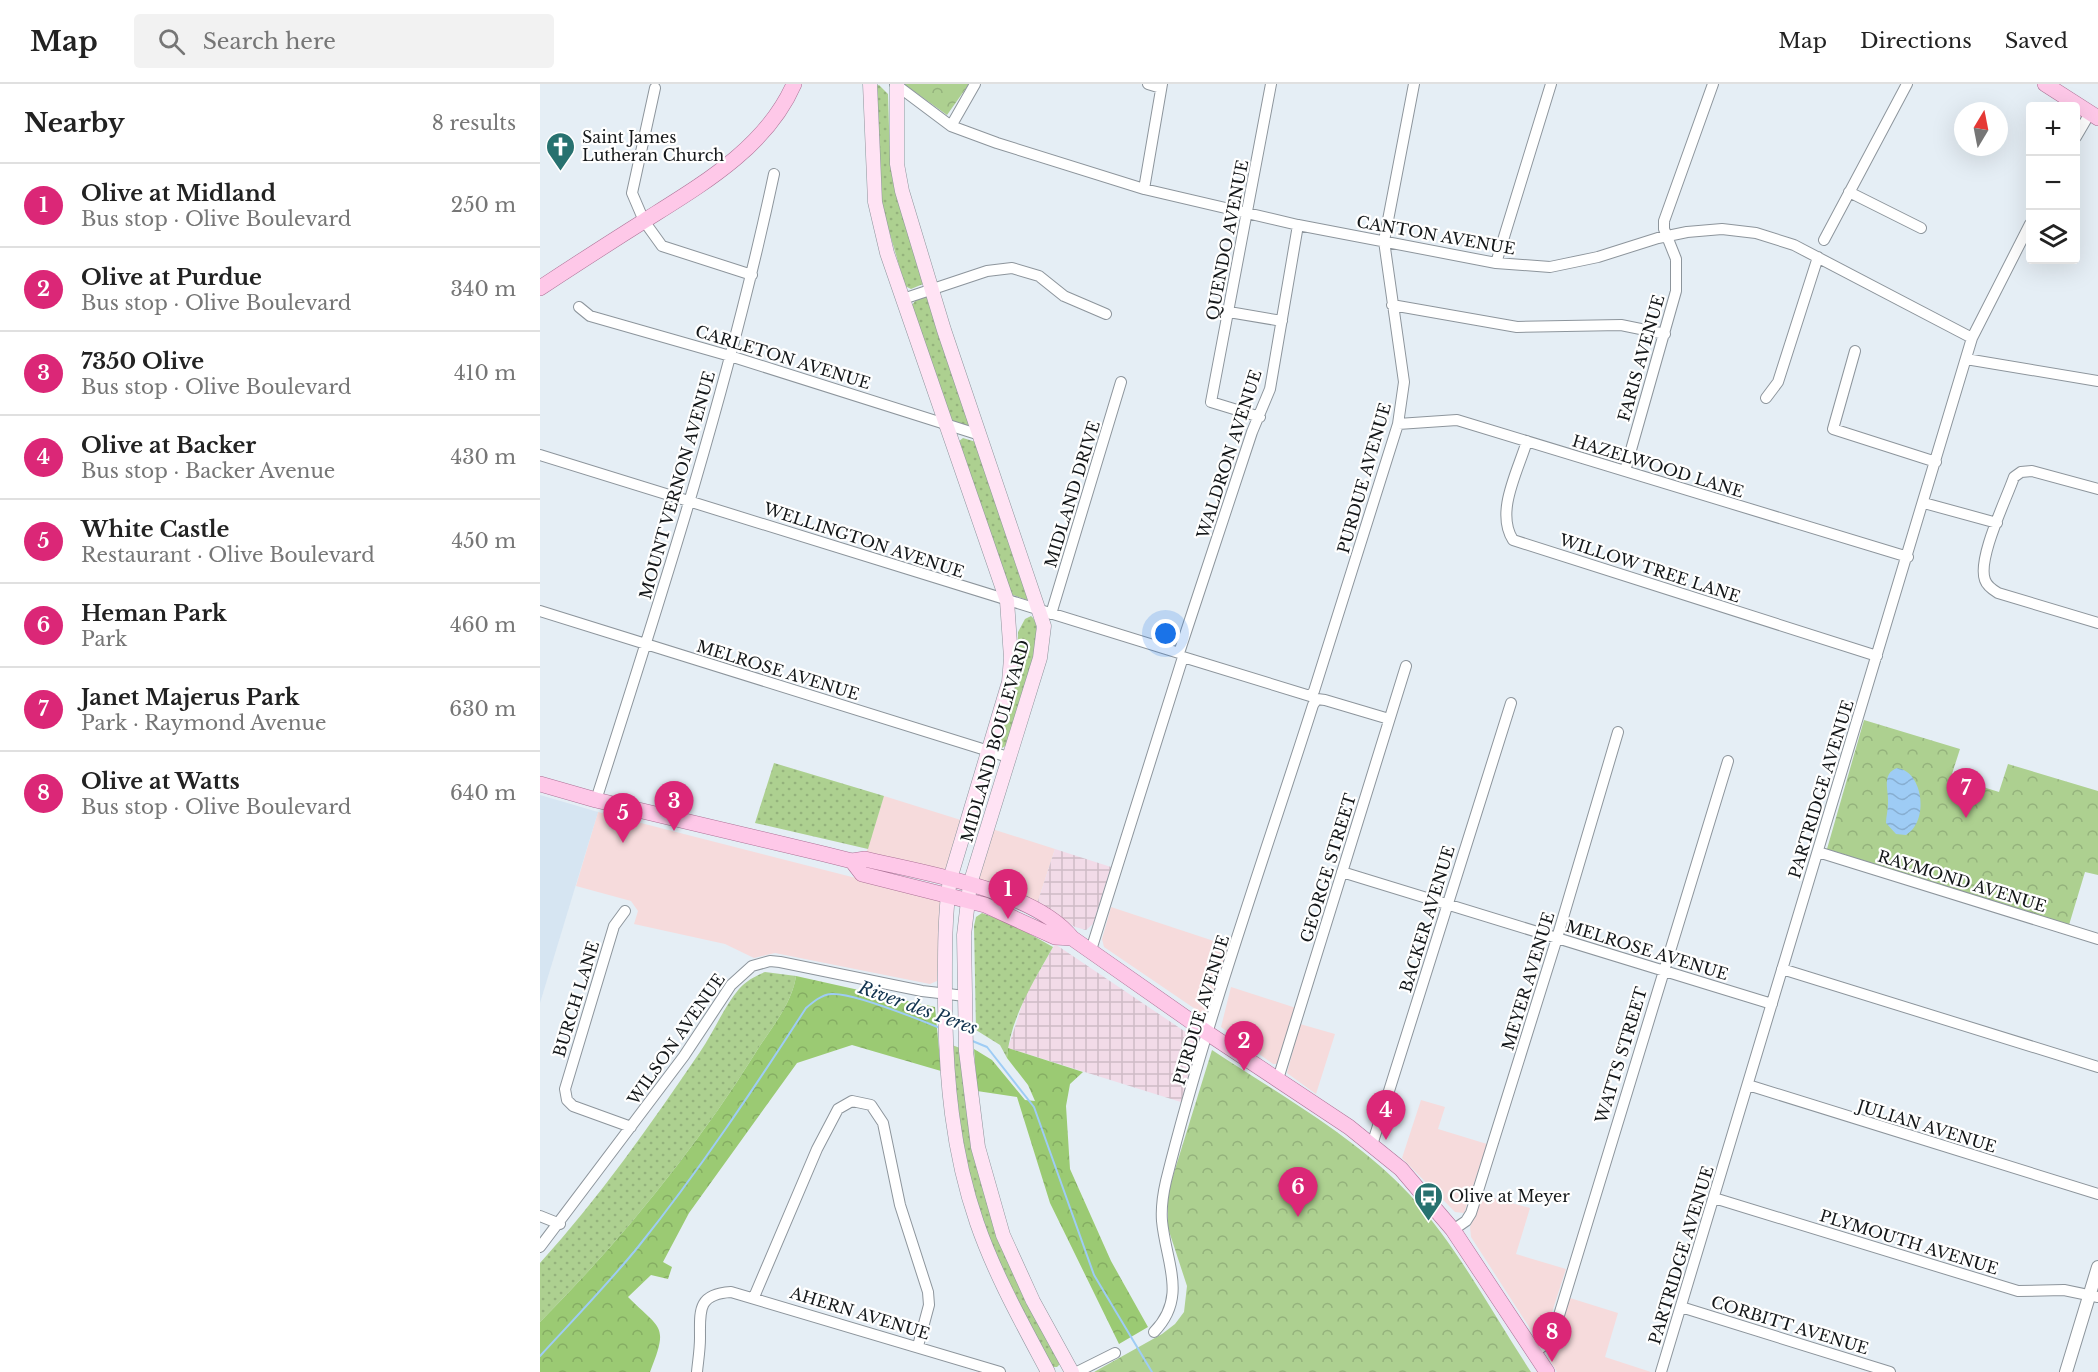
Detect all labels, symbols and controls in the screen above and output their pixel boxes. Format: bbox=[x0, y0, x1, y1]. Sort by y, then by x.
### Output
search box bbox=[134, 14, 554, 68]
text: Map bbox=[30, 24, 98, 59]
icon: search bbox=[155, 25, 188, 58]
text: Search here bbox=[203, 28, 336, 55]
text: Map bbox=[1778, 28, 1827, 54]
text: Directions bbox=[1860, 28, 1972, 54]
text: Saved bbox=[2005, 28, 2068, 54]
north arrow bbox=[1954, 102, 2008, 156]
map controls bbox=[2026, 102, 2080, 264]
button: + bbox=[2026, 102, 2080, 156]
text: Nearby bbox=[24, 107, 125, 139]
text: 8 results bbox=[432, 111, 516, 135]
place label: Saint James Lutheran Church bbox=[582, 127, 724, 165]
church icon: Saint James Lutheran Church bbox=[545, 130, 577, 172]
button: − bbox=[2026, 156, 2080, 210]
street label: QUENDO AVENUE bbox=[1202, 158, 1252, 322]
text: Olive at Midland bbox=[81, 180, 276, 207]
text: 1 bbox=[39, 193, 48, 217]
text: 250 m bbox=[451, 193, 516, 217]
text: Bus stop · Olive Boulevard bbox=[81, 207, 351, 231]
button: layers bbox=[2026, 210, 2080, 264]
street label: CANTON AVENUE bbox=[1355, 211, 1517, 259]
text: Olive at Purdue bbox=[81, 264, 262, 291]
text: 2 bbox=[37, 277, 50, 301]
text: 340 m bbox=[451, 277, 516, 301]
text: Bus stop · Olive Boulevard bbox=[81, 291, 351, 315]
street label: FARIS AVENUE bbox=[1613, 292, 1669, 424]
street label: CARLETON AVENUE bbox=[693, 321, 873, 393]
text: 7350 Olive bbox=[81, 348, 204, 375]
text: 3 bbox=[37, 361, 50, 385]
text: 410 m bbox=[454, 361, 516, 385]
street label: WALDRON AVENUE bbox=[1192, 367, 1266, 542]
street label: MOUNT VERNON AVENUE bbox=[635, 369, 719, 601]
text: Bus stop · Olive Boulevard bbox=[81, 375, 351, 399]
street label: PURDUE AVENUE bbox=[1333, 400, 1395, 556]
street label: MIDLAND DRIVE bbox=[1040, 418, 1104, 570]
street label: HAZELWOOD LANE bbox=[1570, 430, 1746, 502]
text: Olive at Backer bbox=[81, 432, 256, 459]
text: 4 bbox=[37, 445, 50, 469]
text: 430 m bbox=[451, 445, 516, 469]
text: Bus stop · Backer Avenue bbox=[81, 459, 335, 483]
street label: WELLINGTON AVENUE bbox=[760, 498, 967, 582]
text: White Castle bbox=[81, 516, 229, 543]
text: 5 bbox=[38, 529, 49, 553]
text: 450 m bbox=[451, 529, 516, 553]
street label: WILLOW TREE LANE bbox=[1556, 529, 1743, 607]
text: Restaurant · Olive Boulevard bbox=[81, 543, 375, 567]
text: Heman Park bbox=[81, 600, 227, 627]
text: 6 bbox=[37, 613, 50, 637]
text: 460 m bbox=[450, 613, 516, 637]
your location bbox=[1151, 619, 1180, 648]
text: Park bbox=[81, 627, 127, 651]
street label: MELROSE AVENUE bbox=[694, 636, 862, 704]
street label: MIDLAND BOULEVARD bbox=[956, 637, 1034, 845]
text: Janet Majerus Park bbox=[81, 684, 299, 711]
text: 7 bbox=[38, 697, 49, 721]
text: 630 m bbox=[449, 697, 516, 721]
street label: PARTRIDGE AVENUE bbox=[1784, 697, 1858, 881]
text: Park · Raymond Avenue bbox=[81, 711, 326, 735]
text: Olive at Watts bbox=[81, 768, 240, 795]
pin: 7 bbox=[1946, 768, 1986, 818]
text: 8 bbox=[37, 781, 50, 805]
text: 640 m bbox=[450, 781, 516, 805]
pin: 3 bbox=[654, 782, 694, 831]
street label: GEORGE STREET bbox=[1296, 791, 1360, 945]
pin: 5 bbox=[604, 794, 643, 843]
text: Bus stop · Olive Boulevard bbox=[81, 795, 351, 819]
street label: BACKER AVENUE bbox=[1395, 843, 1459, 995]
street label: RAYMOND AVENUE bbox=[1875, 846, 2049, 916]
pin: 1 bbox=[988, 870, 1028, 919]
street label: MEYER AVENUE bbox=[1497, 909, 1559, 1053]
street label: MELROSE AVENUE bbox=[1563, 916, 1731, 984]
street label: PURDUE AVENUE bbox=[1169, 933, 1233, 1087]
street label: BURCH LANE bbox=[549, 938, 603, 1060]
street label: WILSON AVENUE bbox=[623, 969, 729, 1109]
water label: River des Peres bbox=[855, 976, 980, 1040]
street label: WATTS STREET bbox=[1591, 984, 1651, 1126]
pin: 2 bbox=[1224, 1022, 1264, 1071]
pin: 4 bbox=[1366, 1090, 1406, 1140]
street label: JULIAN AVENUE bbox=[1853, 1095, 1999, 1157]
street label: PARTRIDGE AVENUE bbox=[1644, 1163, 1718, 1347]
pin: 6 bbox=[1278, 1168, 1317, 1217]
bus stop icon: Olive at Meyer bbox=[1412, 1180, 1444, 1222]
place label: Olive at Meyer bbox=[1449, 1186, 1570, 1206]
street label: PLYMOUTH AVENUE bbox=[1817, 1205, 2001, 1279]
street label: AHERN AVENUE bbox=[787, 1282, 932, 1344]
street label: CORBITT AVENUE bbox=[1709, 1292, 1871, 1358]
pin: 8 bbox=[1532, 1312, 1572, 1362]

